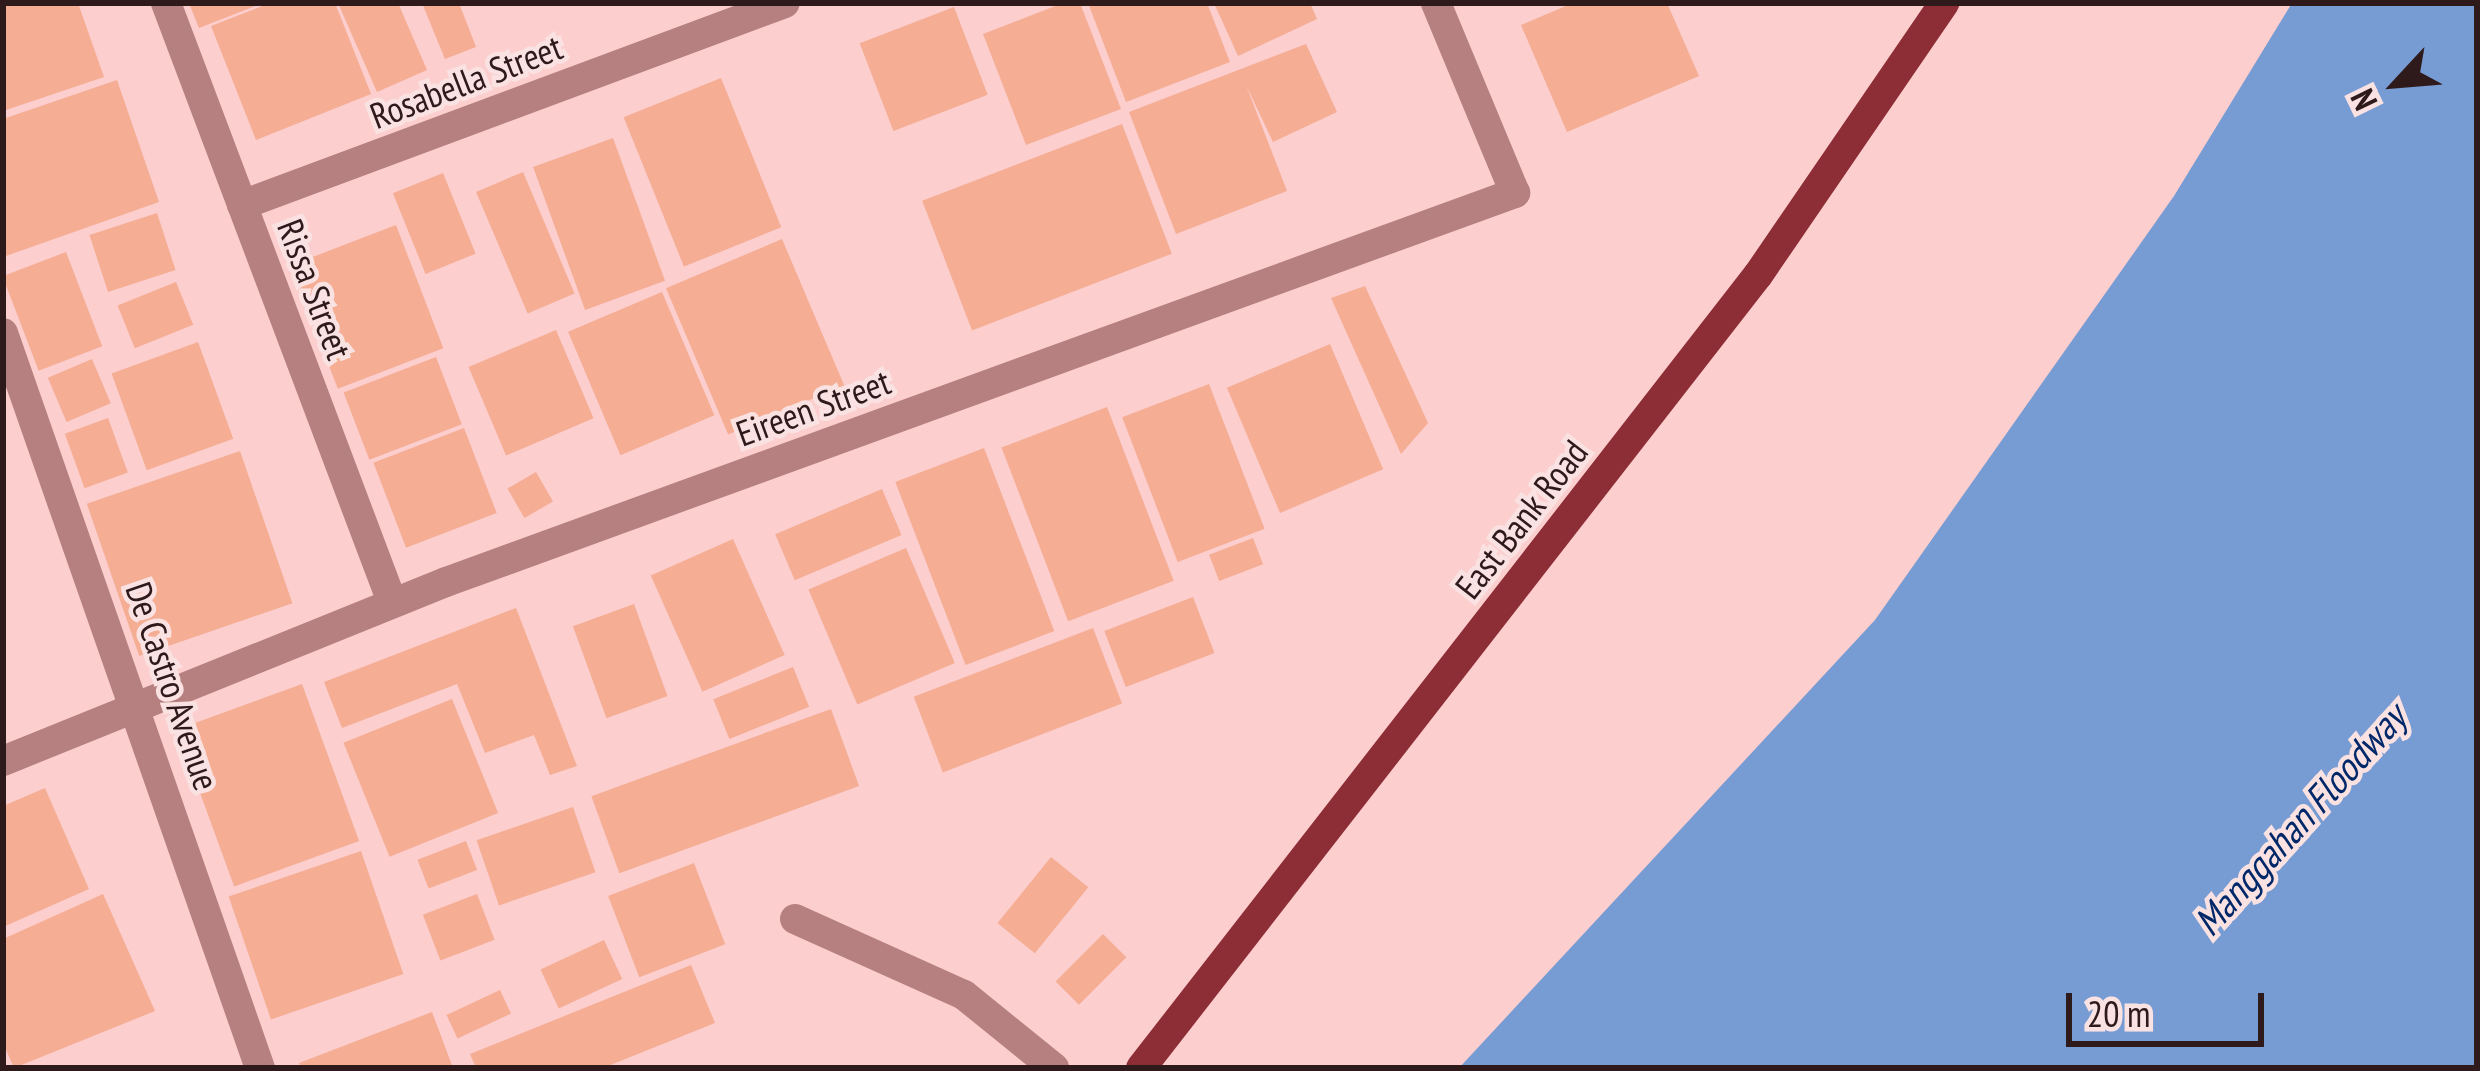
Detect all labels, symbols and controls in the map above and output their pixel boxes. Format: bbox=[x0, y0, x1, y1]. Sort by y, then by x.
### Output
north arrow bbox=[2336, 24, 2456, 144]
street label: Rosabella Street bbox=[364, 25, 568, 137]
text: N bbox=[2340, 83, 2386, 117]
street label: Rissa Street bbox=[269, 213, 361, 365]
street label: Eireen Street bbox=[730, 359, 896, 455]
street label: East Bank Road bbox=[1446, 431, 1596, 607]
street label: De Castro Avenue bbox=[117, 576, 229, 796]
water label: Manggahan Floodway bbox=[2184, 695, 2416, 945]
scale bar bbox=[2072, 969, 2270, 1043]
text: 20 m bbox=[2087, 990, 2150, 1037]

